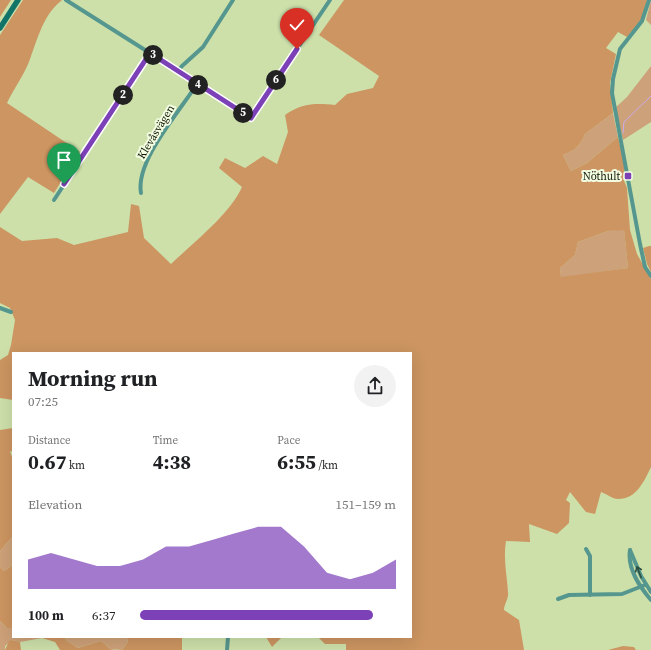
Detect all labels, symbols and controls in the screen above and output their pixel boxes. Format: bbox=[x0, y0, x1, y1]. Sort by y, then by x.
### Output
pin bbox=[280, 8, 314, 49]
icon: check bbox=[286, 14, 308, 36]
pin: 3 bbox=[143, 45, 163, 65]
text: 3 bbox=[150, 47, 156, 62]
pin: 6 bbox=[266, 70, 286, 90]
text: 6 bbox=[273, 72, 279, 87]
pin: 4 bbox=[188, 75, 208, 95]
text: 4 bbox=[195, 77, 201, 92]
pin: 2 bbox=[113, 85, 133, 105]
text: 2 bbox=[120, 87, 126, 102]
street label: Klevåsvägen bbox=[134, 102, 178, 162]
pin: 5 bbox=[233, 103, 253, 123]
text: 5 bbox=[240, 105, 246, 120]
pin bbox=[47, 143, 81, 184]
icon: arrive bbox=[53, 149, 75, 171]
place label: Nöthult bbox=[583, 169, 620, 184]
marker: Nöthult bbox=[623, 171, 633, 181]
text: Morning run bbox=[28, 363, 158, 393]
button: share bbox=[354, 365, 396, 407]
text: 07:25 bbox=[28, 393, 58, 410]
text: Distance bbox=[28, 433, 71, 448]
text: Time bbox=[153, 433, 178, 448]
text: Pace bbox=[277, 433, 300, 448]
text: 0.67 bbox=[28, 448, 67, 476]
text: 4:38 bbox=[153, 448, 191, 476]
text: 6:55 bbox=[277, 448, 316, 476]
text: km bbox=[67, 458, 85, 473]
text: /km bbox=[316, 458, 338, 473]
text: Elevation bbox=[28, 496, 82, 513]
text: 151–159 m bbox=[336, 496, 396, 513]
one-way arrow bbox=[635, 566, 643, 578]
text: 100 m bbox=[28, 607, 64, 624]
text: 6:37 bbox=[92, 607, 115, 624]

